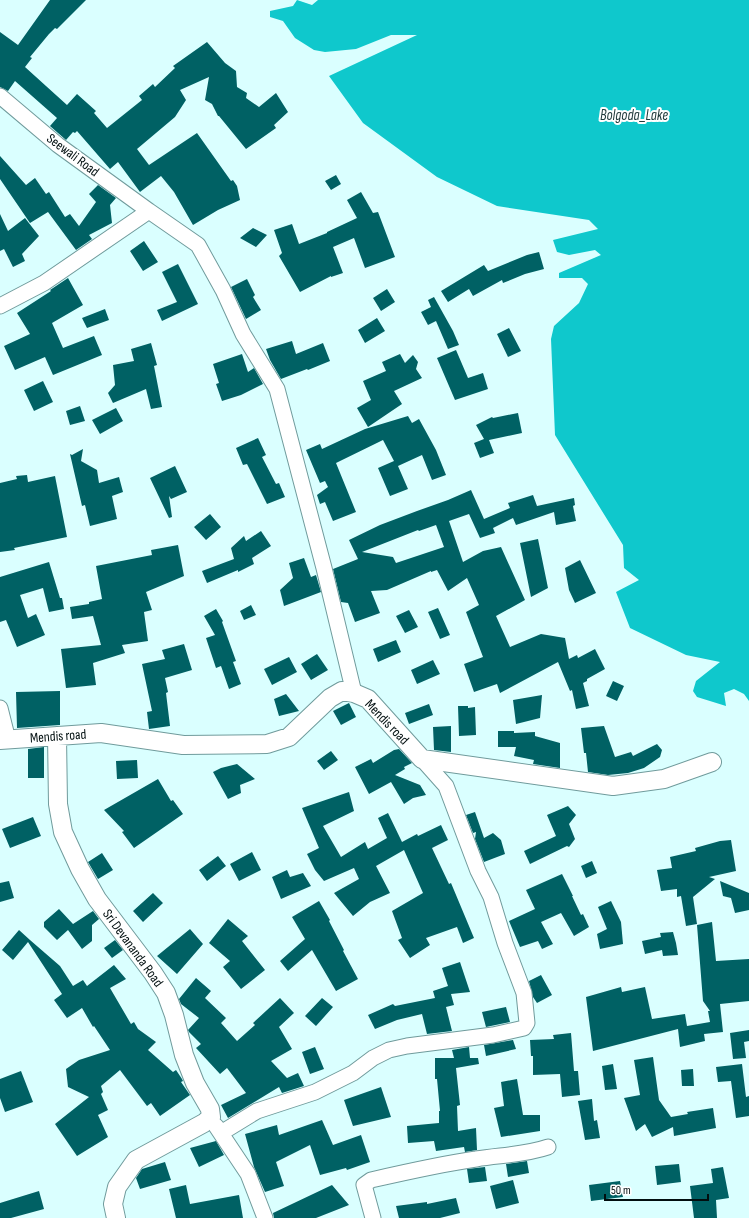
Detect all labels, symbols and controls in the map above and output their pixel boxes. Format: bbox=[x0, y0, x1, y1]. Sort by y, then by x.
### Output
water label: Bolgoda_Lake bbox=[600, 106, 668, 125]
street label: Seewali Road bbox=[43, 130, 103, 180]
street label: Mendis road bbox=[361, 696, 413, 748]
street label: Mendis road bbox=[29, 726, 87, 746]
street label: Sri Devananda Road bbox=[99, 906, 167, 990]
scale bar bbox=[605, 1176, 708, 1202]
text: 50 m bbox=[611, 1183, 631, 1198]

